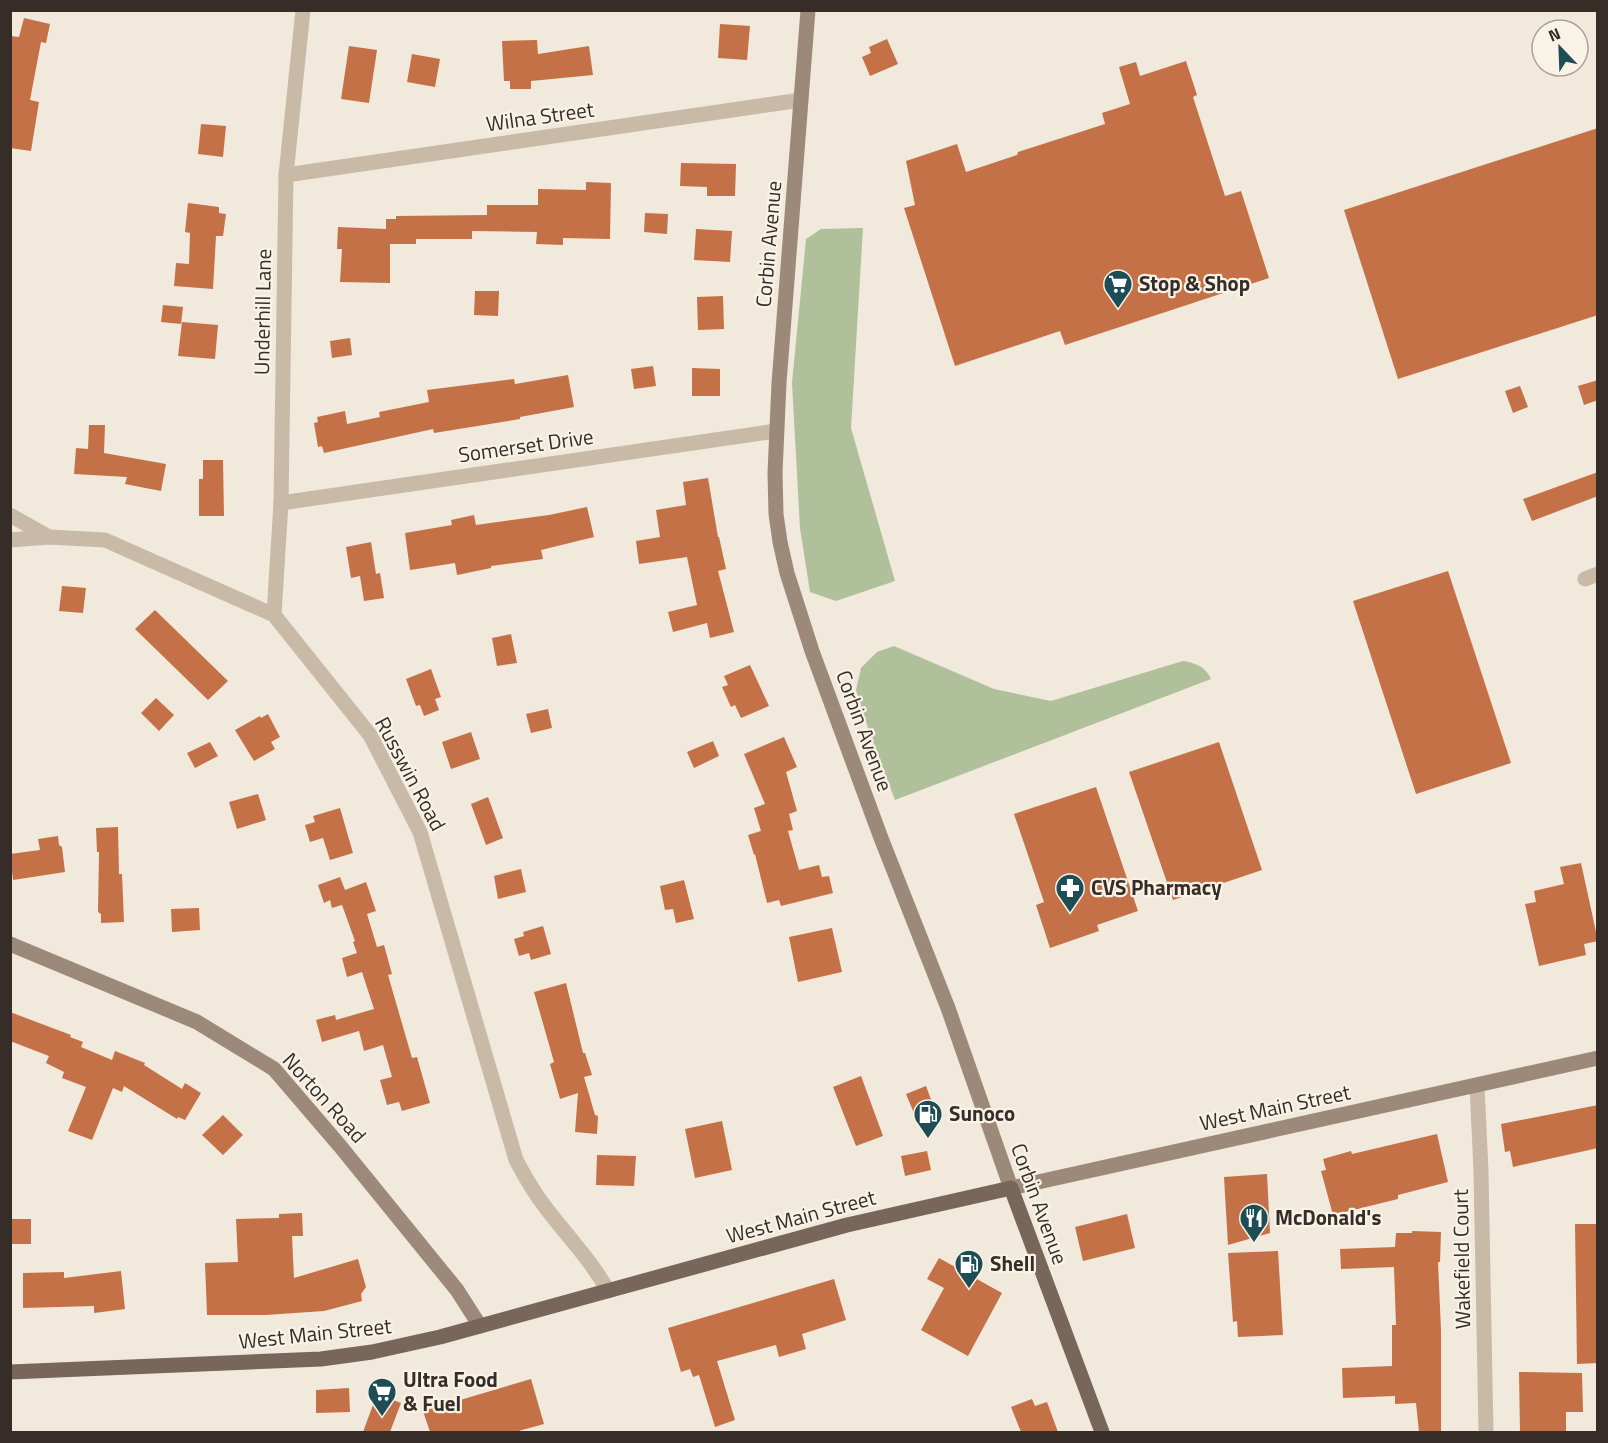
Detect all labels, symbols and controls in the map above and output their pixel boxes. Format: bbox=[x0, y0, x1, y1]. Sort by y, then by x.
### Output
north arrow bbox=[1530, 18, 1590, 78]
text: N bbox=[1544, 21, 1564, 47]
street label: Wilna Street bbox=[484, 93, 596, 139]
street label: Corbin Avenue bbox=[747, 179, 789, 308]
street label: Underhill Lane bbox=[245, 248, 279, 375]
place label: Stop & Shop bbox=[1139, 267, 1250, 299]
supermarket icon: Stop & Shop bbox=[1102, 268, 1134, 310]
street label: Somerset Drive bbox=[456, 420, 595, 470]
street label: Corbin Avenue bbox=[828, 666, 902, 796]
street label: Russwin Road bbox=[367, 711, 454, 836]
place label: CVS Pharmacy bbox=[1091, 871, 1222, 903]
pharmacy icon: CVS Pharmacy bbox=[1054, 872, 1086, 914]
street label: Norton Road bbox=[275, 1045, 374, 1150]
street label: West Main Street bbox=[1196, 1075, 1354, 1139]
place label: Sunoco bbox=[949, 1097, 1015, 1129]
fuel station icon: Sunoco bbox=[912, 1098, 944, 1140]
street label: Corbin Avenue bbox=[1003, 1139, 1077, 1269]
street label: West Main Street bbox=[723, 1181, 880, 1251]
street label: Wakefield Court bbox=[1444, 1188, 1478, 1329]
place label: McDonald's bbox=[1275, 1201, 1381, 1233]
restaurant icon: McDonald's bbox=[1238, 1202, 1270, 1244]
place label: Shell bbox=[990, 1247, 1035, 1279]
fuel station icon: Shell bbox=[953, 1248, 985, 1290]
street label: West Main Street bbox=[237, 1309, 393, 1357]
place label: Ultra Food & Fuel bbox=[403, 1363, 498, 1419]
supermarket icon: Ultra Food & Fuel bbox=[366, 1376, 398, 1418]

